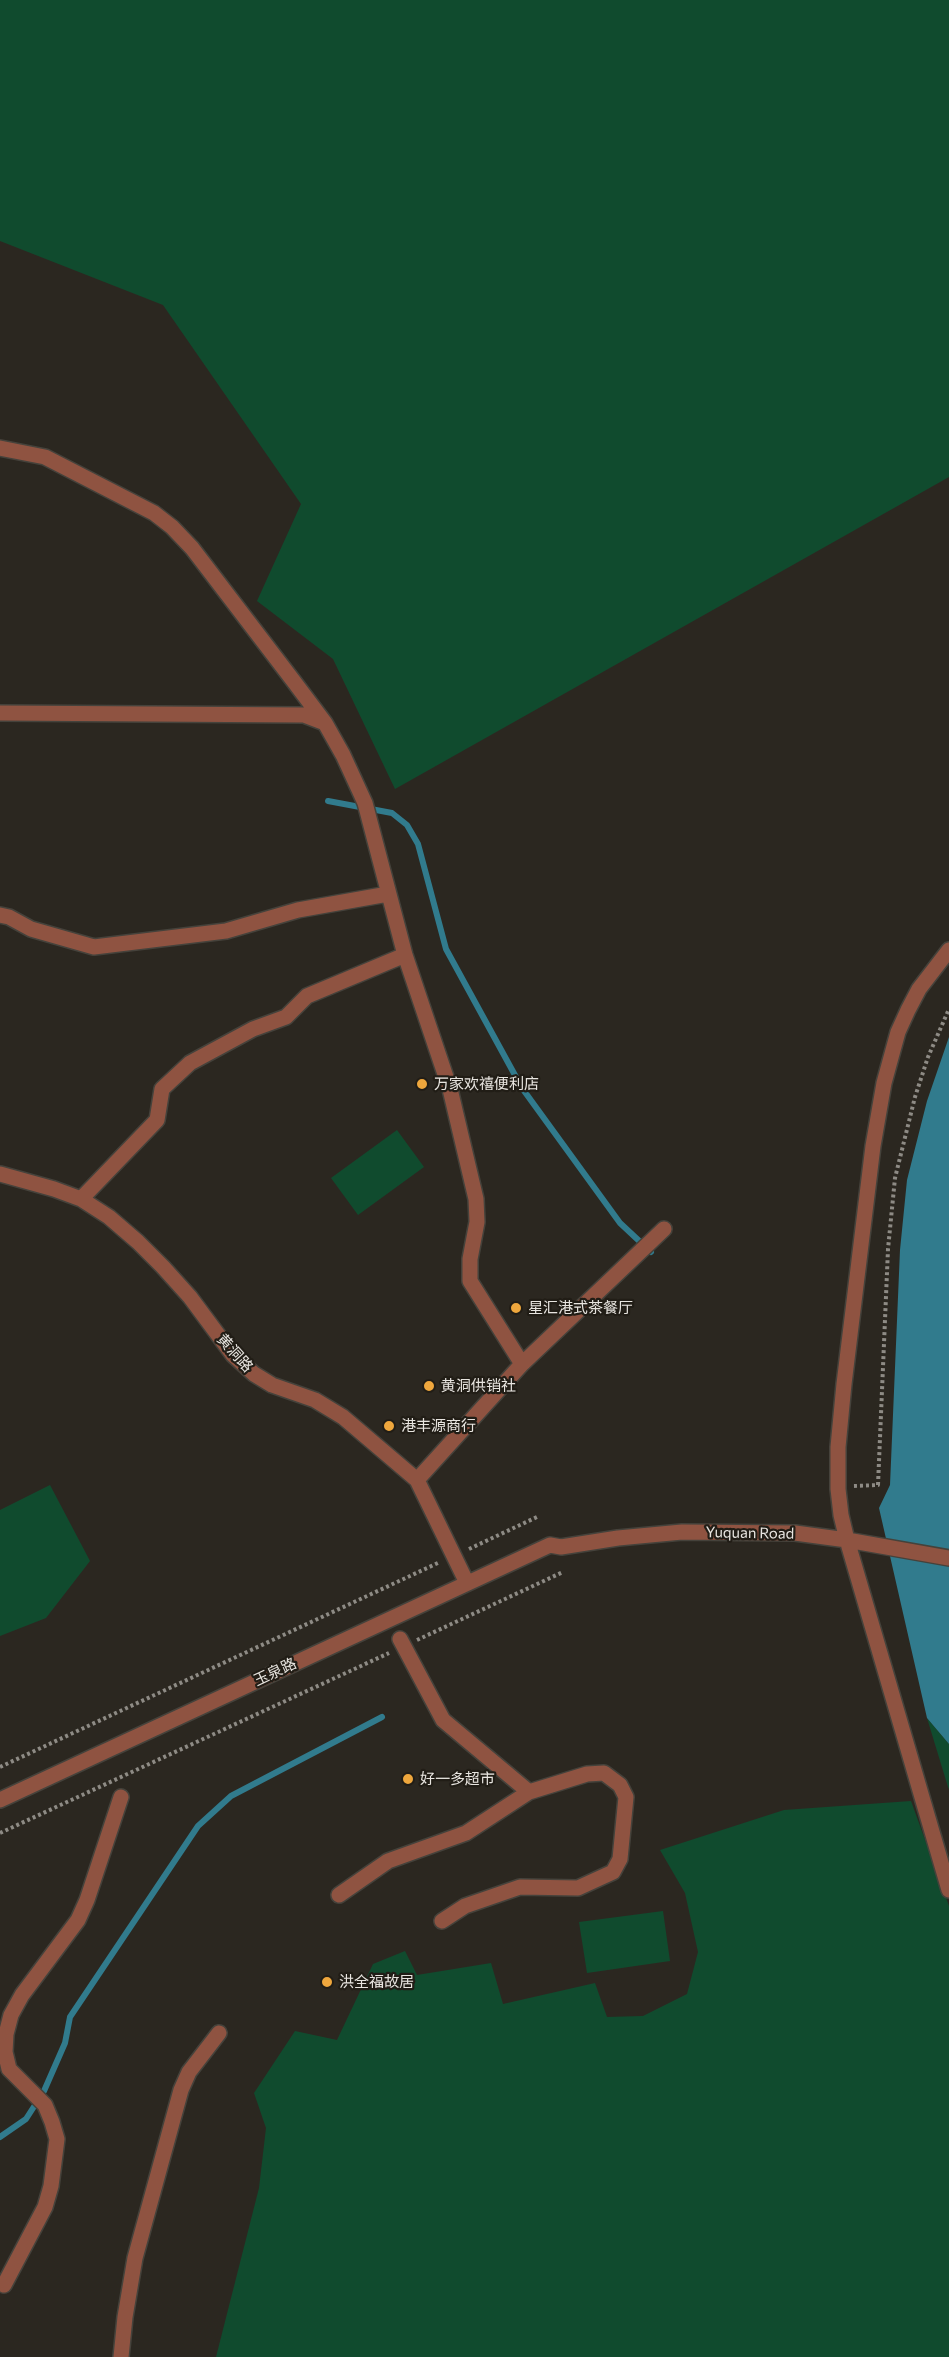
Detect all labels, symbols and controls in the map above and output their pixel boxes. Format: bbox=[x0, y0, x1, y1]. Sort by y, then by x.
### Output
place label: 万家欢禧便利店 bbox=[434, 1075, 539, 1093]
marker: 万家欢禧便利店 bbox=[415, 1077, 429, 1091]
place label: 星汇港式茶餐厅 bbox=[528, 1299, 633, 1317]
marker: 星汇港式茶餐厅 bbox=[509, 1301, 523, 1315]
street label: 黄洞路 bbox=[213, 1330, 257, 1376]
place label: 黄洞供销社 bbox=[441, 1377, 516, 1395]
marker: 黄洞供销社 bbox=[422, 1379, 436, 1393]
place label: 港丰源商行 bbox=[401, 1417, 476, 1435]
marker: 港丰源商行 bbox=[382, 1419, 396, 1433]
street label: Yuquan Road bbox=[705, 1523, 795, 1543]
street label: 玉泉路 bbox=[251, 1654, 299, 1690]
place label: 好一多超市 bbox=[420, 1770, 495, 1788]
marker: 好一多超市 bbox=[401, 1772, 415, 1786]
place label: 洪全福故居 bbox=[339, 1973, 414, 1991]
marker: 洪全福故居 bbox=[320, 1975, 334, 1989]

